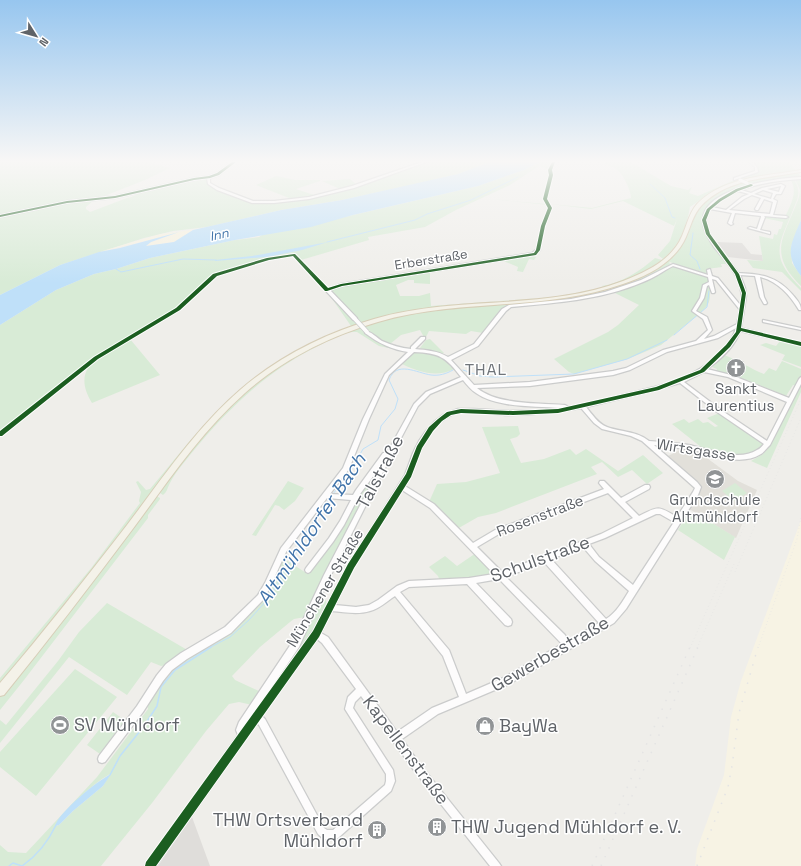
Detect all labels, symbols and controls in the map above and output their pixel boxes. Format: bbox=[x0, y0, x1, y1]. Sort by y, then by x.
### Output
north arrow bbox=[16, 16, 56, 56]
text: N bbox=[36, 35, 52, 49]
water label: Inn bbox=[208, 224, 231, 245]
street label: Erberstraße bbox=[393, 245, 469, 274]
church icon: Sankt Laurentius bbox=[725, 357, 747, 379]
district label: THAL bbox=[465, 359, 507, 380]
place label: Sankt Laurentius bbox=[698, 379, 774, 415]
street label: Talstraße bbox=[351, 431, 409, 513]
street label: Wirtsgasse bbox=[655, 434, 737, 465]
water label: Altmühldorfer Bach bbox=[251, 448, 372, 610]
school or university icon: Grundschule Altmühldorf bbox=[704, 468, 726, 490]
street label: Rosenstraße bbox=[494, 490, 586, 541]
place label: Grundschule Altmühldorf bbox=[669, 490, 761, 526]
street label: Münchener Straße bbox=[282, 525, 367, 650]
street label: Schulstraße bbox=[487, 530, 593, 587]
street label: Gewerbestraße bbox=[487, 610, 613, 697]
street label: Kapellenstraße bbox=[358, 691, 455, 809]
place label: SV Mühldorf bbox=[74, 713, 180, 736]
sports icon: SV Mühldorf bbox=[49, 714, 71, 736]
place label: BayWa bbox=[499, 714, 558, 737]
shop icon: BayWa bbox=[474, 715, 496, 737]
place label: THW Ortsverband Mühldorf bbox=[213, 808, 363, 852]
place label: THW Jugend Mühldorf e. V. bbox=[451, 815, 682, 838]
building icon: THW Jugend Mühldorf e. V. bbox=[426, 816, 448, 838]
building icon: THW Ortsverband Mühldorf bbox=[366, 819, 388, 841]

